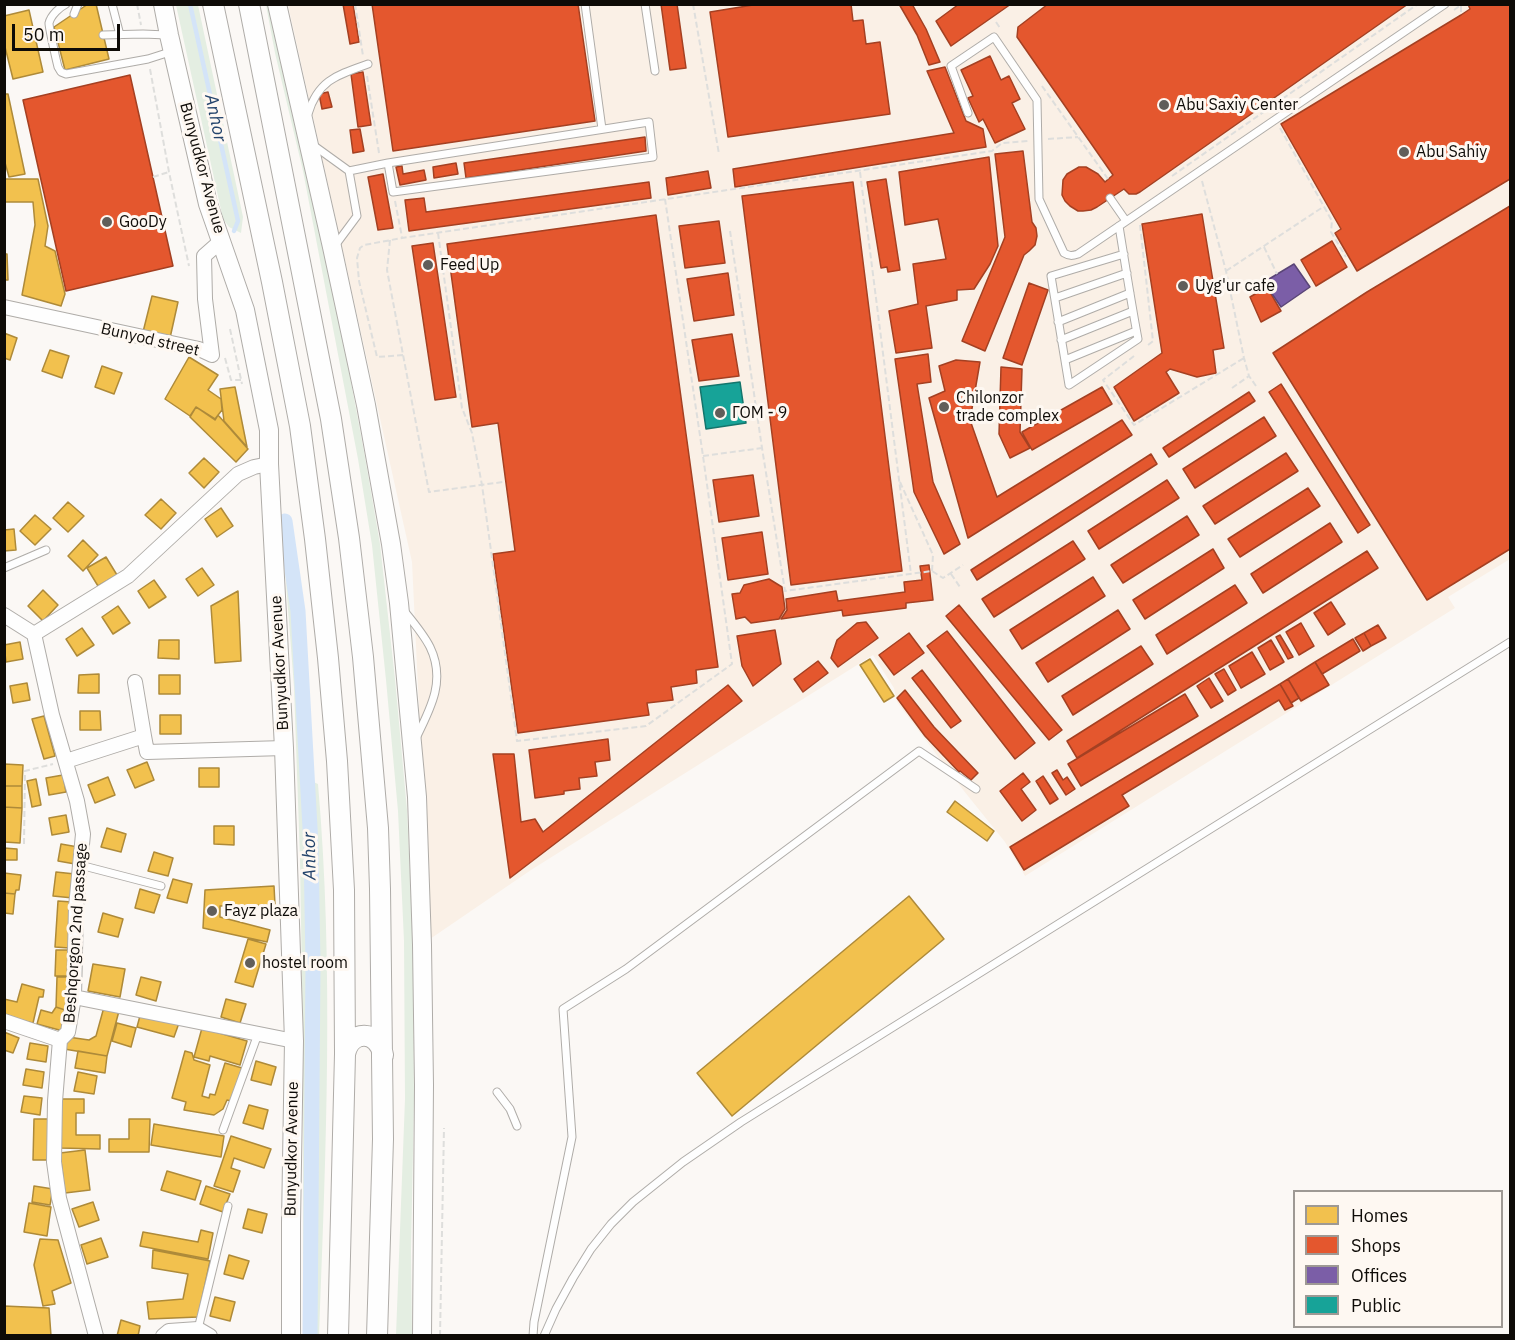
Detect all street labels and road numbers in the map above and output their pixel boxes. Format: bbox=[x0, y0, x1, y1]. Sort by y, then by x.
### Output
street label: Bunyudkor Avenue bbox=[175, 100, 229, 236]
street label: Bunyod street bbox=[99, 319, 201, 361]
street label: Bunyudkor Avenue bbox=[267, 595, 293, 731]
street label: Beshqorgon 2nd passage bbox=[60, 842, 92, 1024]
street label: Bunyudkor Avenue bbox=[281, 1081, 303, 1217]

